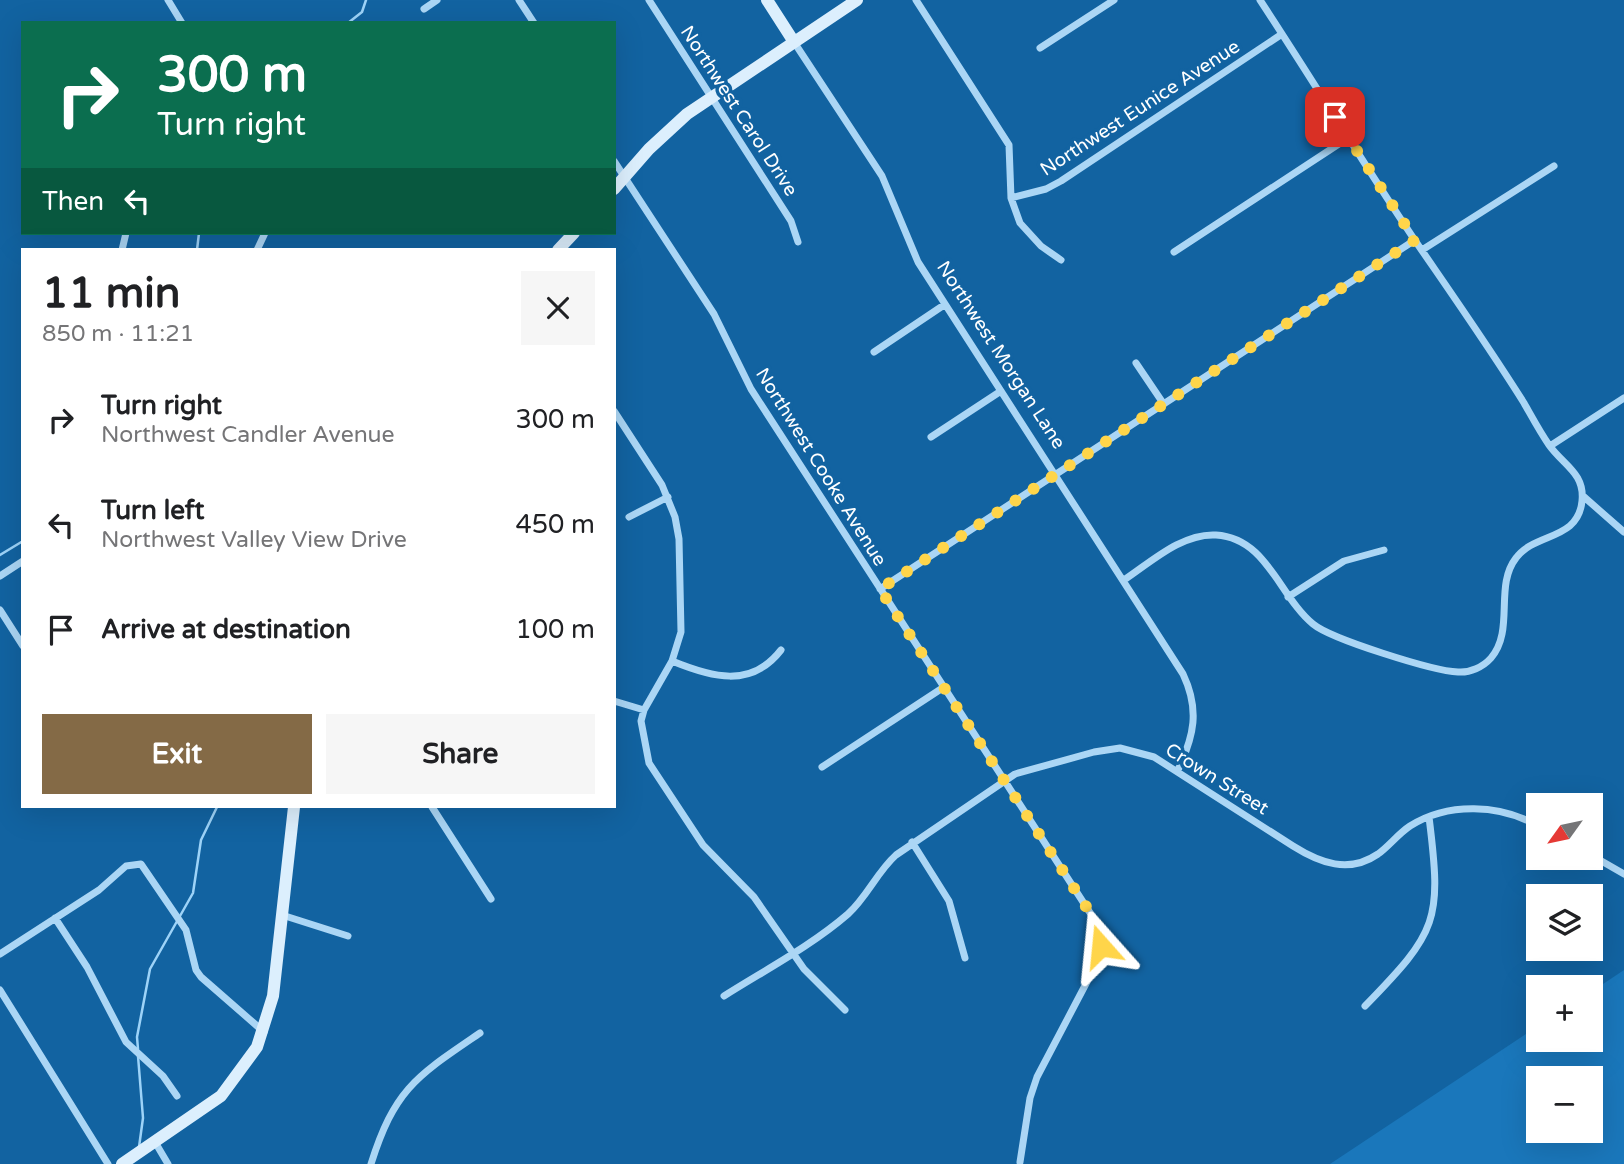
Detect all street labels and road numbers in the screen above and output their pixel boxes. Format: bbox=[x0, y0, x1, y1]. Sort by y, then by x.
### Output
street label: Northwest Carol Drive bbox=[676, 22, 802, 200]
street label: Northwest Eunice Avenue bbox=[1036, 35, 1244, 181]
street label: Northwest Morgan Lane bbox=[932, 257, 1070, 453]
street label: Northwest Cooke Avenue bbox=[751, 364, 891, 570]
street label: Crown Street bbox=[1161, 739, 1273, 819]

